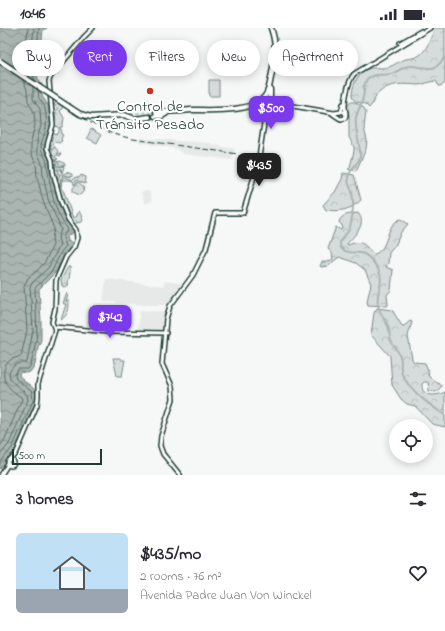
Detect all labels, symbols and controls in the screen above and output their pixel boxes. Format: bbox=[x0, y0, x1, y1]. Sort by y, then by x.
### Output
text: 10:46 bbox=[20, 3, 45, 25]
chip: Buy bbox=[12, 40, 65, 76]
chip: Rent bbox=[73, 40, 127, 76]
chip: Filters bbox=[135, 40, 199, 76]
chip: New bbox=[207, 40, 260, 76]
chip: Apartment bbox=[268, 40, 358, 76]
marker: Control de Tránsito Pesado bbox=[145, 86, 155, 96]
place label: Control de Tránsito Pesado bbox=[96, 95, 204, 137]
pin: $500 bbox=[247, 96, 295, 130]
text: $500 bbox=[258, 99, 284, 118]
pin: $435 bbox=[235, 153, 283, 187]
text: $435 bbox=[246, 156, 272, 175]
pin: $742 bbox=[86, 305, 134, 339]
text: $742 bbox=[97, 308, 123, 327]
map controls bbox=[389, 419, 433, 463]
button: locate bbox=[389, 419, 433, 463]
scale bar bbox=[12, 447, 102, 466]
text: 500 m bbox=[18, 448, 45, 464]
text: 3 homes bbox=[16, 487, 74, 512]
icon: filters bbox=[407, 488, 429, 510]
text: $435/mo bbox=[140, 542, 201, 567]
icon: home bbox=[48, 549, 96, 597]
icon: heart bbox=[407, 562, 429, 584]
text: 2 rooms · 76 m² bbox=[140, 567, 222, 586]
text: Avenida Padre Juan Von Winckel bbox=[140, 586, 312, 605]

